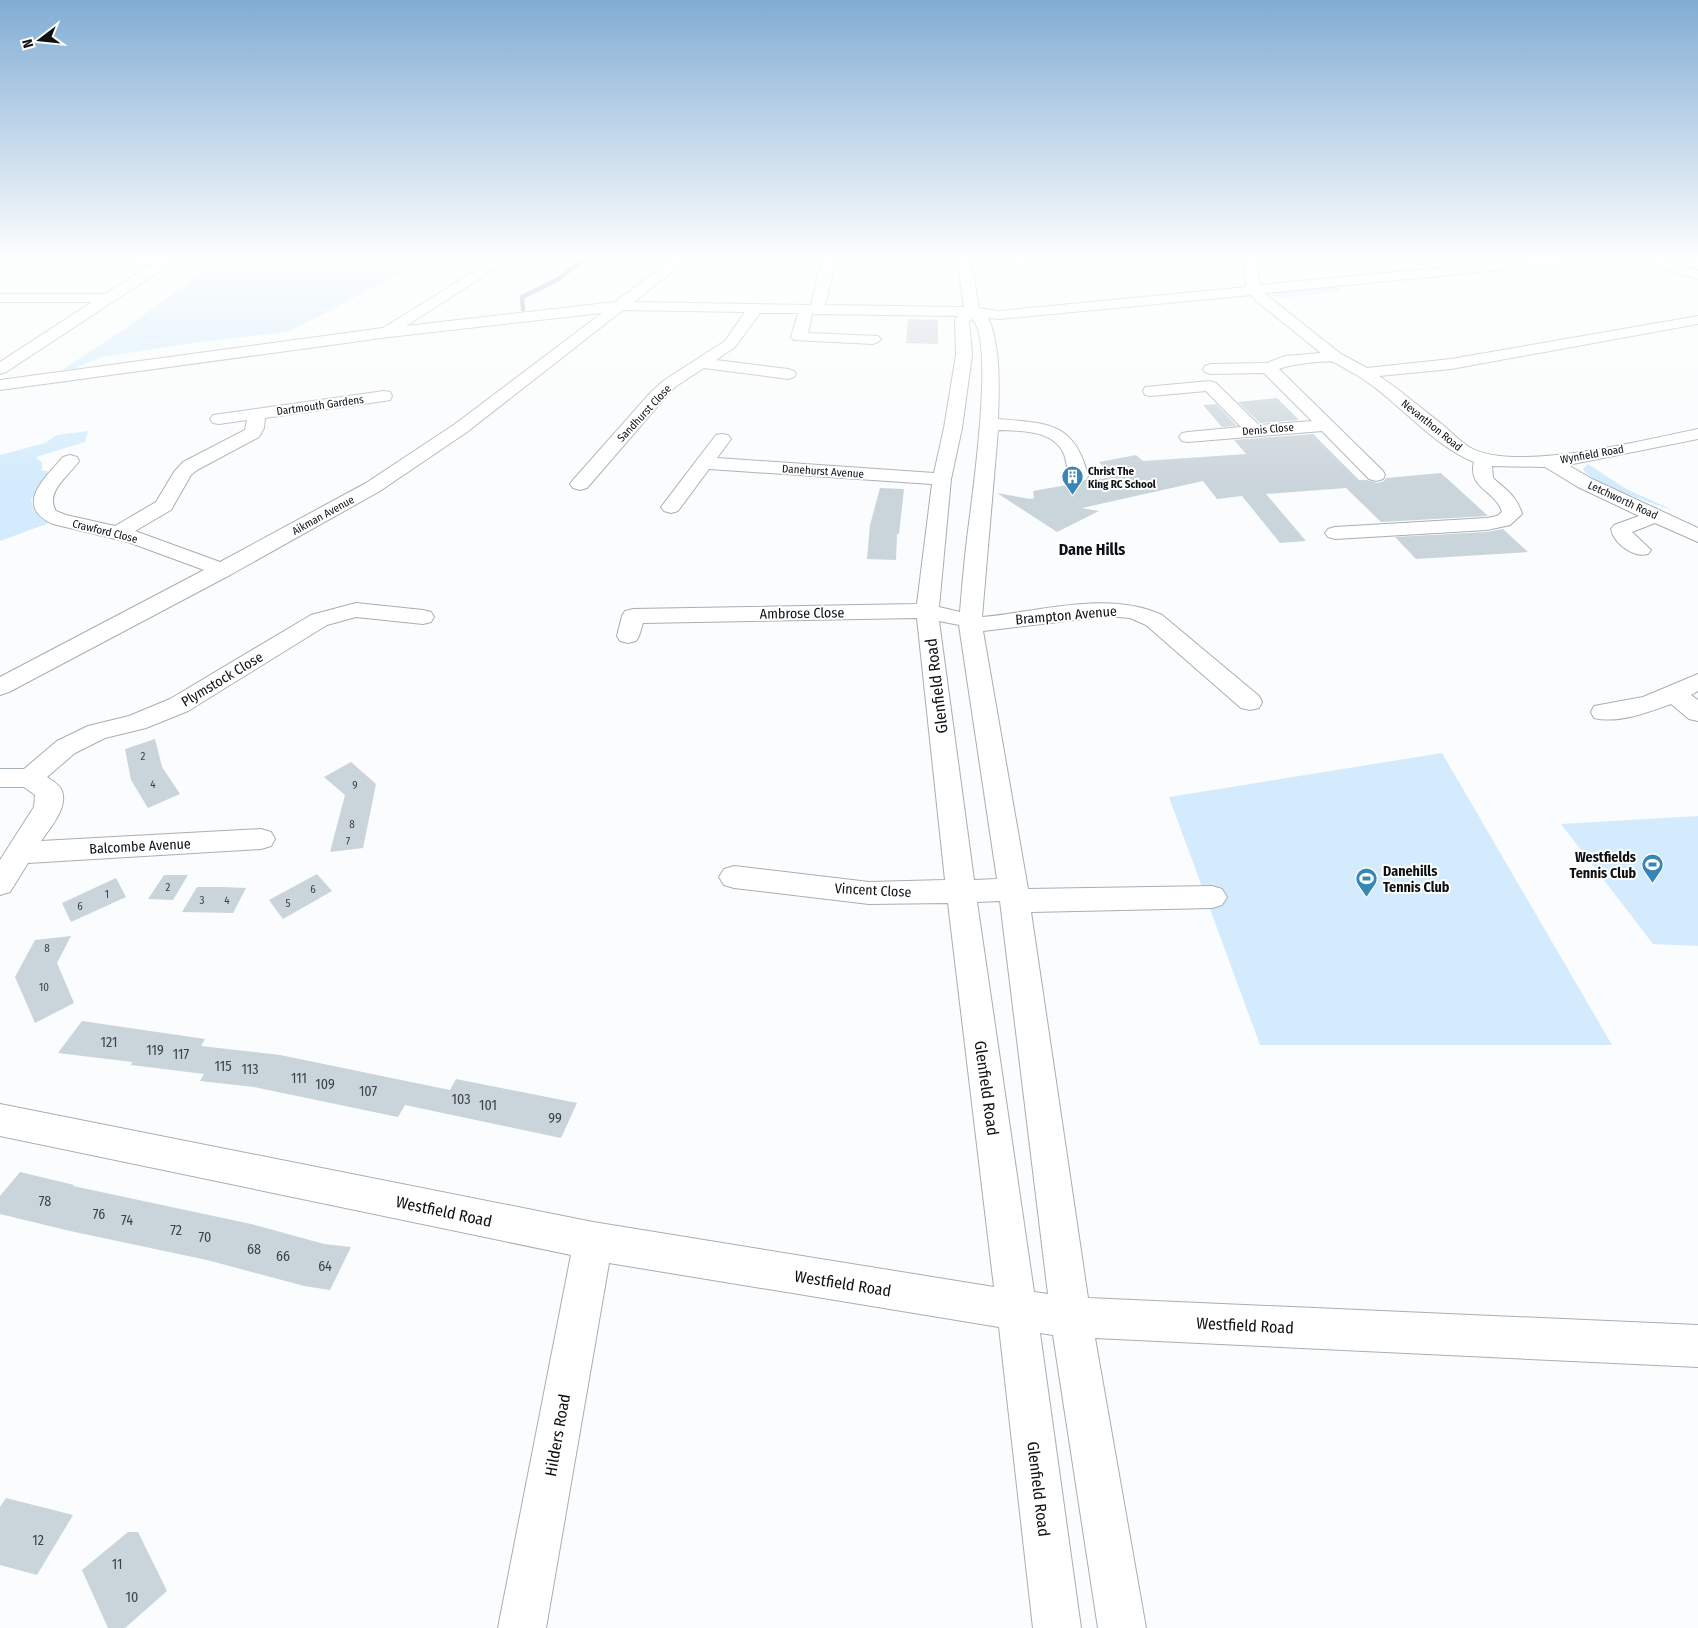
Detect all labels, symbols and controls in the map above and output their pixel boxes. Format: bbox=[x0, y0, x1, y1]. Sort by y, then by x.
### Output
north arrow bbox=[15, 15, 65, 65]
text: N bbox=[19, 37, 37, 50]
street label: Sandhurst Close bbox=[615, 382, 674, 444]
street label: Dartmouth Gardens bbox=[276, 393, 365, 418]
street label: Nevanthon Road bbox=[1399, 397, 1465, 454]
street label: Denis Close bbox=[1242, 421, 1294, 438]
street label: Wynfield Road bbox=[1559, 443, 1625, 466]
street label: Danehurst Avenue bbox=[782, 462, 864, 481]
building icon: Christ The King RC School bbox=[1060, 465, 1084, 496]
place label: Christ The King RC School bbox=[1088, 465, 1157, 491]
street label: Letchworth Road bbox=[1586, 479, 1660, 522]
street label: Aikman Avenue bbox=[290, 493, 357, 538]
street label: Crawford Close bbox=[71, 517, 139, 546]
district label: Dane Hills bbox=[1059, 540, 1125, 559]
street label: Brampton Avenue bbox=[1015, 603, 1118, 628]
street label: Ambrose Close bbox=[760, 604, 844, 623]
street label: Glenfield Road bbox=[921, 637, 952, 735]
street label: Plymstock Close bbox=[178, 648, 266, 710]
house number: 2 bbox=[141, 750, 146, 763]
house number: 4 bbox=[150, 778, 156, 791]
house number: 9 bbox=[352, 779, 358, 792]
house number: 8 bbox=[349, 818, 355, 831]
street label: Balcombe Avenue bbox=[89, 835, 191, 858]
house number: 7 bbox=[346, 835, 351, 848]
place label: Westfields Tennis Club bbox=[1570, 849, 1636, 882]
sports icon: Westfields Tennis Club bbox=[1640, 853, 1664, 884]
place label: Danehills Tennis Club bbox=[1383, 863, 1450, 896]
sports icon: Danehills Tennis Club bbox=[1355, 867, 1379, 898]
street label: Vincent Close bbox=[834, 880, 912, 901]
house number: 2 bbox=[166, 881, 171, 894]
house number: 6 bbox=[310, 883, 316, 896]
house number: 1 bbox=[105, 888, 109, 901]
house number: 3 bbox=[200, 894, 205, 907]
house number: 4 bbox=[224, 894, 230, 907]
house number: 5 bbox=[285, 897, 291, 910]
house number: 6 bbox=[77, 900, 83, 913]
house number: 8 bbox=[44, 942, 50, 955]
house number: 10 bbox=[39, 981, 49, 994]
house number: 121 bbox=[101, 1034, 117, 1051]
street label: Glenfield Road bbox=[970, 1039, 1003, 1137]
house number: 119 bbox=[146, 1042, 164, 1059]
house number: 117 bbox=[173, 1046, 190, 1063]
house number: 115 bbox=[214, 1058, 232, 1075]
house number: 113 bbox=[241, 1061, 259, 1078]
house number: 111 bbox=[291, 1070, 307, 1087]
house number: 109 bbox=[315, 1076, 335, 1093]
house number: 107 bbox=[359, 1083, 377, 1100]
house number: 103 bbox=[452, 1091, 470, 1108]
house number: 101 bbox=[479, 1097, 497, 1114]
house number: 99 bbox=[548, 1110, 562, 1127]
street label: Westfield Road bbox=[394, 1192, 494, 1231]
house number: 78 bbox=[39, 1193, 51, 1210]
house number: 76 bbox=[93, 1206, 105, 1223]
house number: 74 bbox=[121, 1212, 133, 1229]
house number: 72 bbox=[170, 1222, 182, 1239]
house number: 70 bbox=[199, 1229, 211, 1246]
house number: 68 bbox=[247, 1241, 261, 1258]
house number: 66 bbox=[276, 1248, 290, 1265]
house number: 64 bbox=[318, 1258, 332, 1275]
street label: Westfield Road bbox=[793, 1266, 893, 1301]
street label: Westfield Road bbox=[1196, 1313, 1294, 1338]
street label: Hilders Road bbox=[541, 1392, 574, 1478]
street label: Glenfield Road bbox=[1023, 1440, 1054, 1538]
house number: 12 bbox=[32, 1532, 44, 1549]
house number: 11 bbox=[112, 1556, 122, 1573]
house number: 10 bbox=[126, 1589, 138, 1606]

